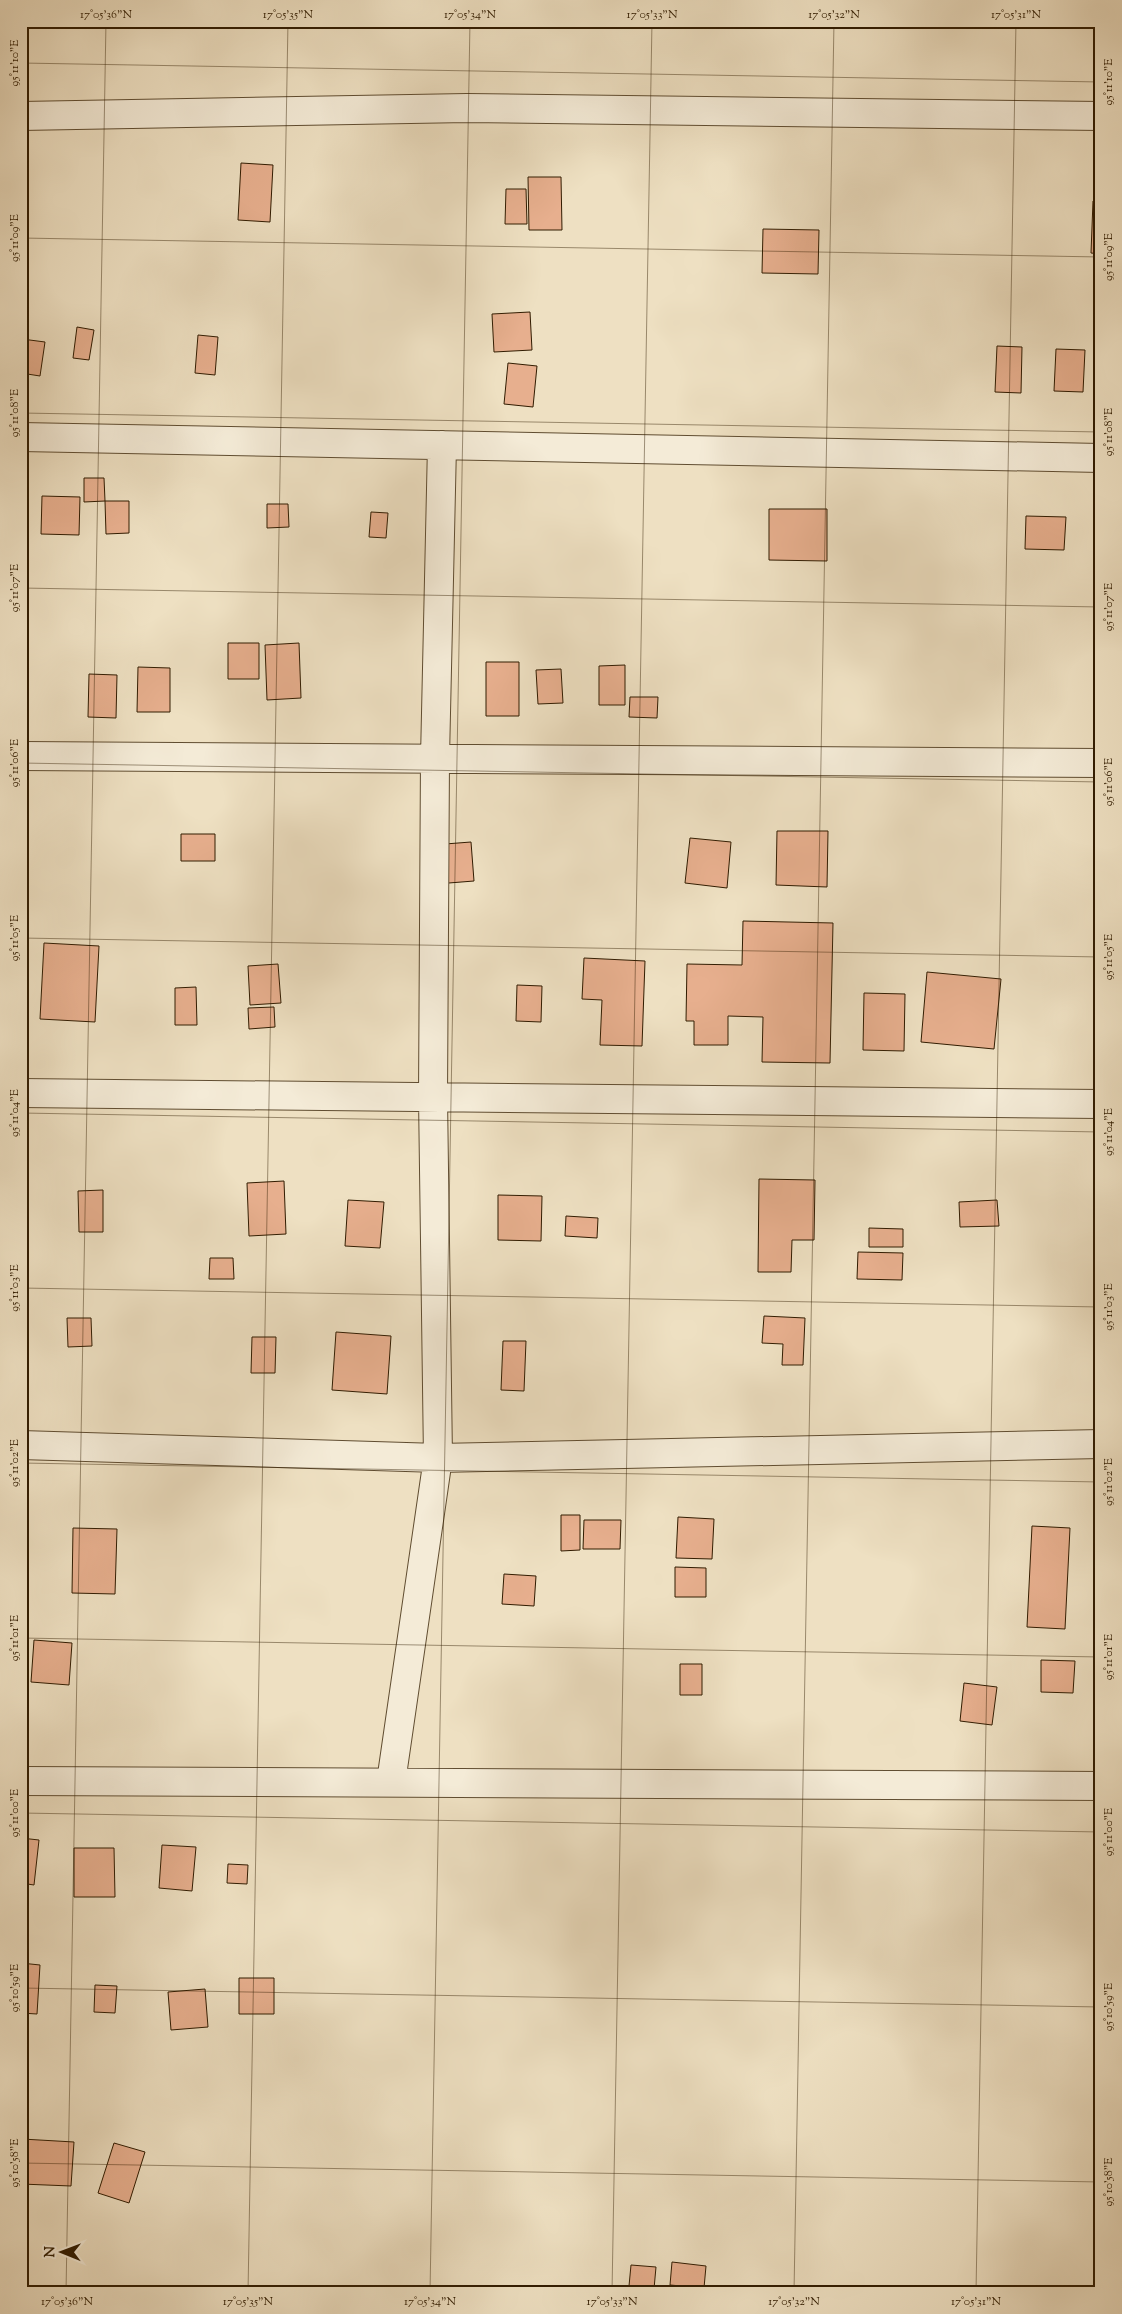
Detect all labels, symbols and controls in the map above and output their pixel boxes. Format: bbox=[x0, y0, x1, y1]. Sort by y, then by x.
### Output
text: 17°05'36"N bbox=[80, 6, 132, 24]
text: 17°05'35"N bbox=[263, 6, 314, 24]
text: 17°05'34"N bbox=[444, 6, 496, 24]
text: 17°05'33"N bbox=[627, 6, 678, 24]
text: 17°05'32"N bbox=[808, 6, 860, 24]
text: 17°05'31"N bbox=[991, 6, 1042, 24]
text: 95°11'10"E bbox=[6, 39, 24, 86]
text: 95°11'10"E bbox=[1100, 58, 1118, 105]
text: 95°11'09"E bbox=[6, 213, 24, 262]
text: 95°11'09"E bbox=[1100, 232, 1118, 281]
text: 95°11'08"E bbox=[6, 388, 24, 437]
text: 95°11'08"E bbox=[1100, 407, 1118, 456]
text: 95°11'07"E bbox=[6, 563, 24, 612]
text: 95°11'07"E bbox=[1100, 582, 1118, 631]
text: 95°11'06"E bbox=[6, 738, 24, 787]
text: 95°11'06"E bbox=[1100, 757, 1118, 806]
text: 95°11'05"E bbox=[6, 914, 24, 961]
text: 95°11'05"E bbox=[1100, 933, 1118, 980]
text: 95°11'04"E bbox=[6, 1088, 24, 1137]
text: 95°11'04"E bbox=[1100, 1107, 1118, 1156]
text: 95°11'03"E bbox=[6, 1264, 24, 1312]
text: 95°11'03"E bbox=[1100, 1283, 1118, 1331]
text: 95°11'02"E bbox=[6, 1438, 24, 1487]
text: 95°11'02"E bbox=[1100, 1457, 1118, 1506]
text: 95°11'01"E bbox=[6, 1614, 24, 1661]
text: 95°11'01"E bbox=[1100, 1633, 1118, 1680]
text: 95°11'00"E bbox=[6, 1788, 24, 1837]
text: 95°11'00"E bbox=[1100, 1807, 1118, 1856]
text: 95°10'59"E bbox=[6, 1963, 24, 2012]
text: 95°10'59"E bbox=[1100, 1982, 1118, 2031]
text: 95°10'58"E bbox=[6, 2138, 24, 2187]
text: 95°10'58"E bbox=[1100, 2157, 1118, 2206]
north arrow bbox=[38, 2226, 88, 2276]
text: N bbox=[41, 2246, 61, 2258]
text: 17°05'36"N bbox=[41, 2293, 93, 2311]
text: 17°05'35"N bbox=[223, 2293, 274, 2311]
text: 17°05'34"N bbox=[404, 2293, 456, 2311]
text: 17°05'33"N bbox=[587, 2293, 638, 2311]
text: 17°05'32"N bbox=[768, 2293, 820, 2311]
text: 17°05'31"N bbox=[951, 2293, 1002, 2311]

